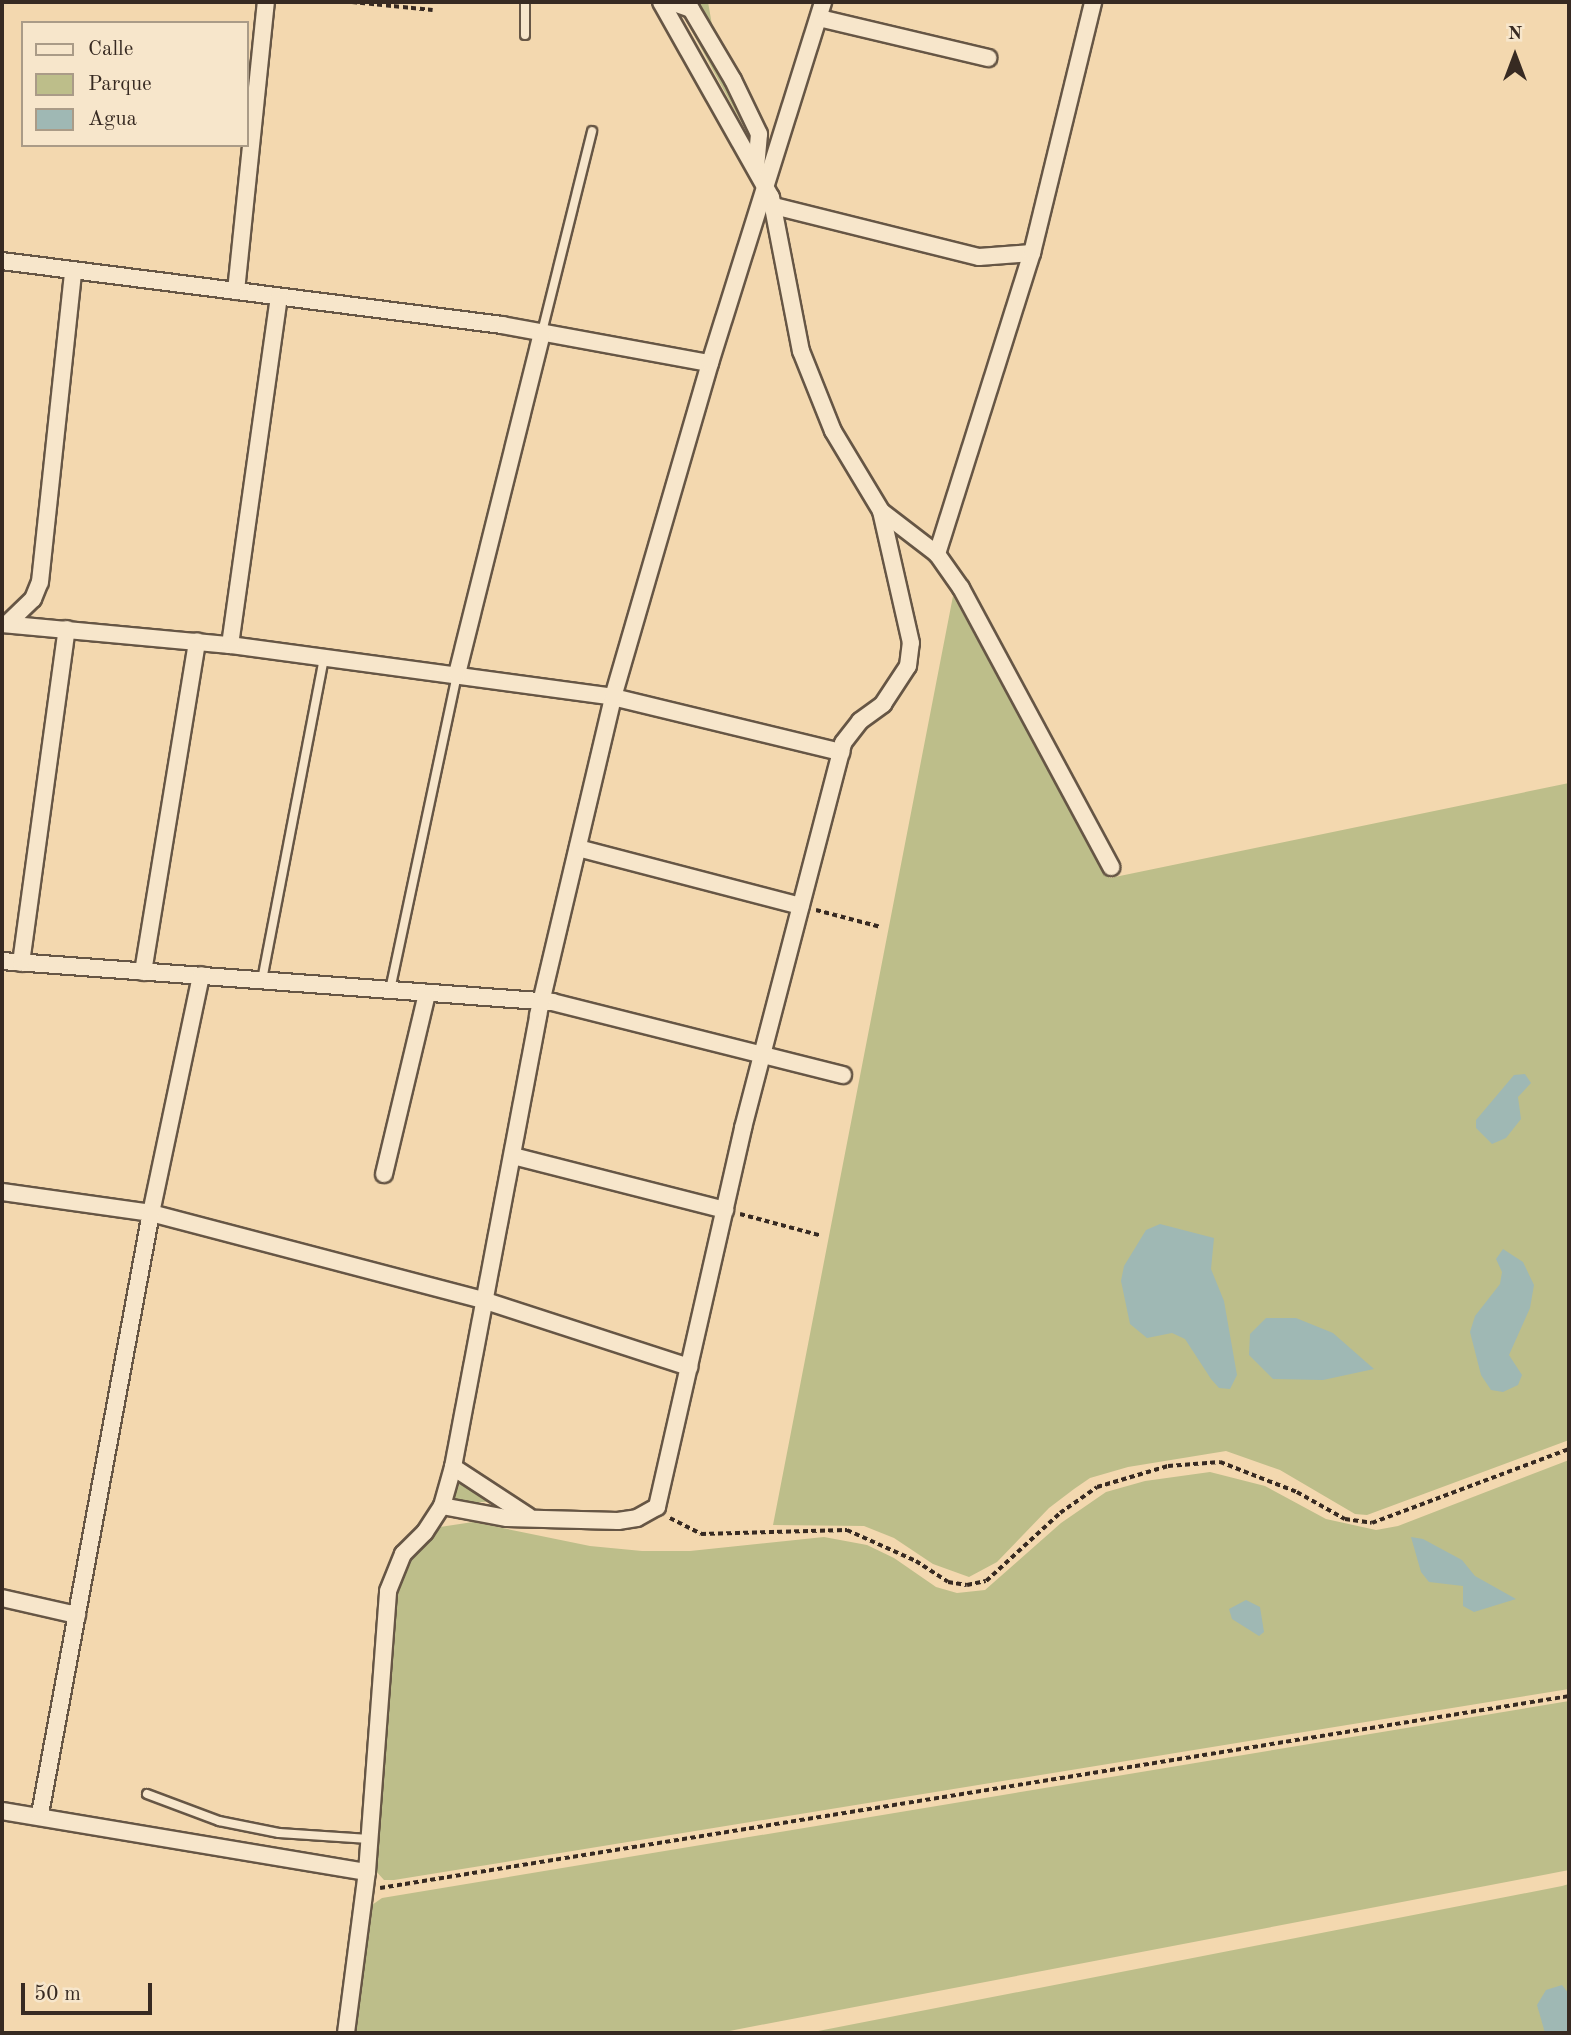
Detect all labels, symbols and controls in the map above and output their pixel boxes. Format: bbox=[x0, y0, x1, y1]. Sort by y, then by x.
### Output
legend bbox=[21, 21, 248, 147]
north arrow bbox=[1480, 21, 1550, 91]
text: N bbox=[1508, 25, 1522, 44]
text: Calle bbox=[88, 39, 133, 60]
text: Parque bbox=[88, 74, 152, 95]
text: Agua bbox=[88, 109, 137, 130]
scale bar bbox=[24, 1968, 156, 2012]
text: 50 m bbox=[34, 1984, 81, 2005]

